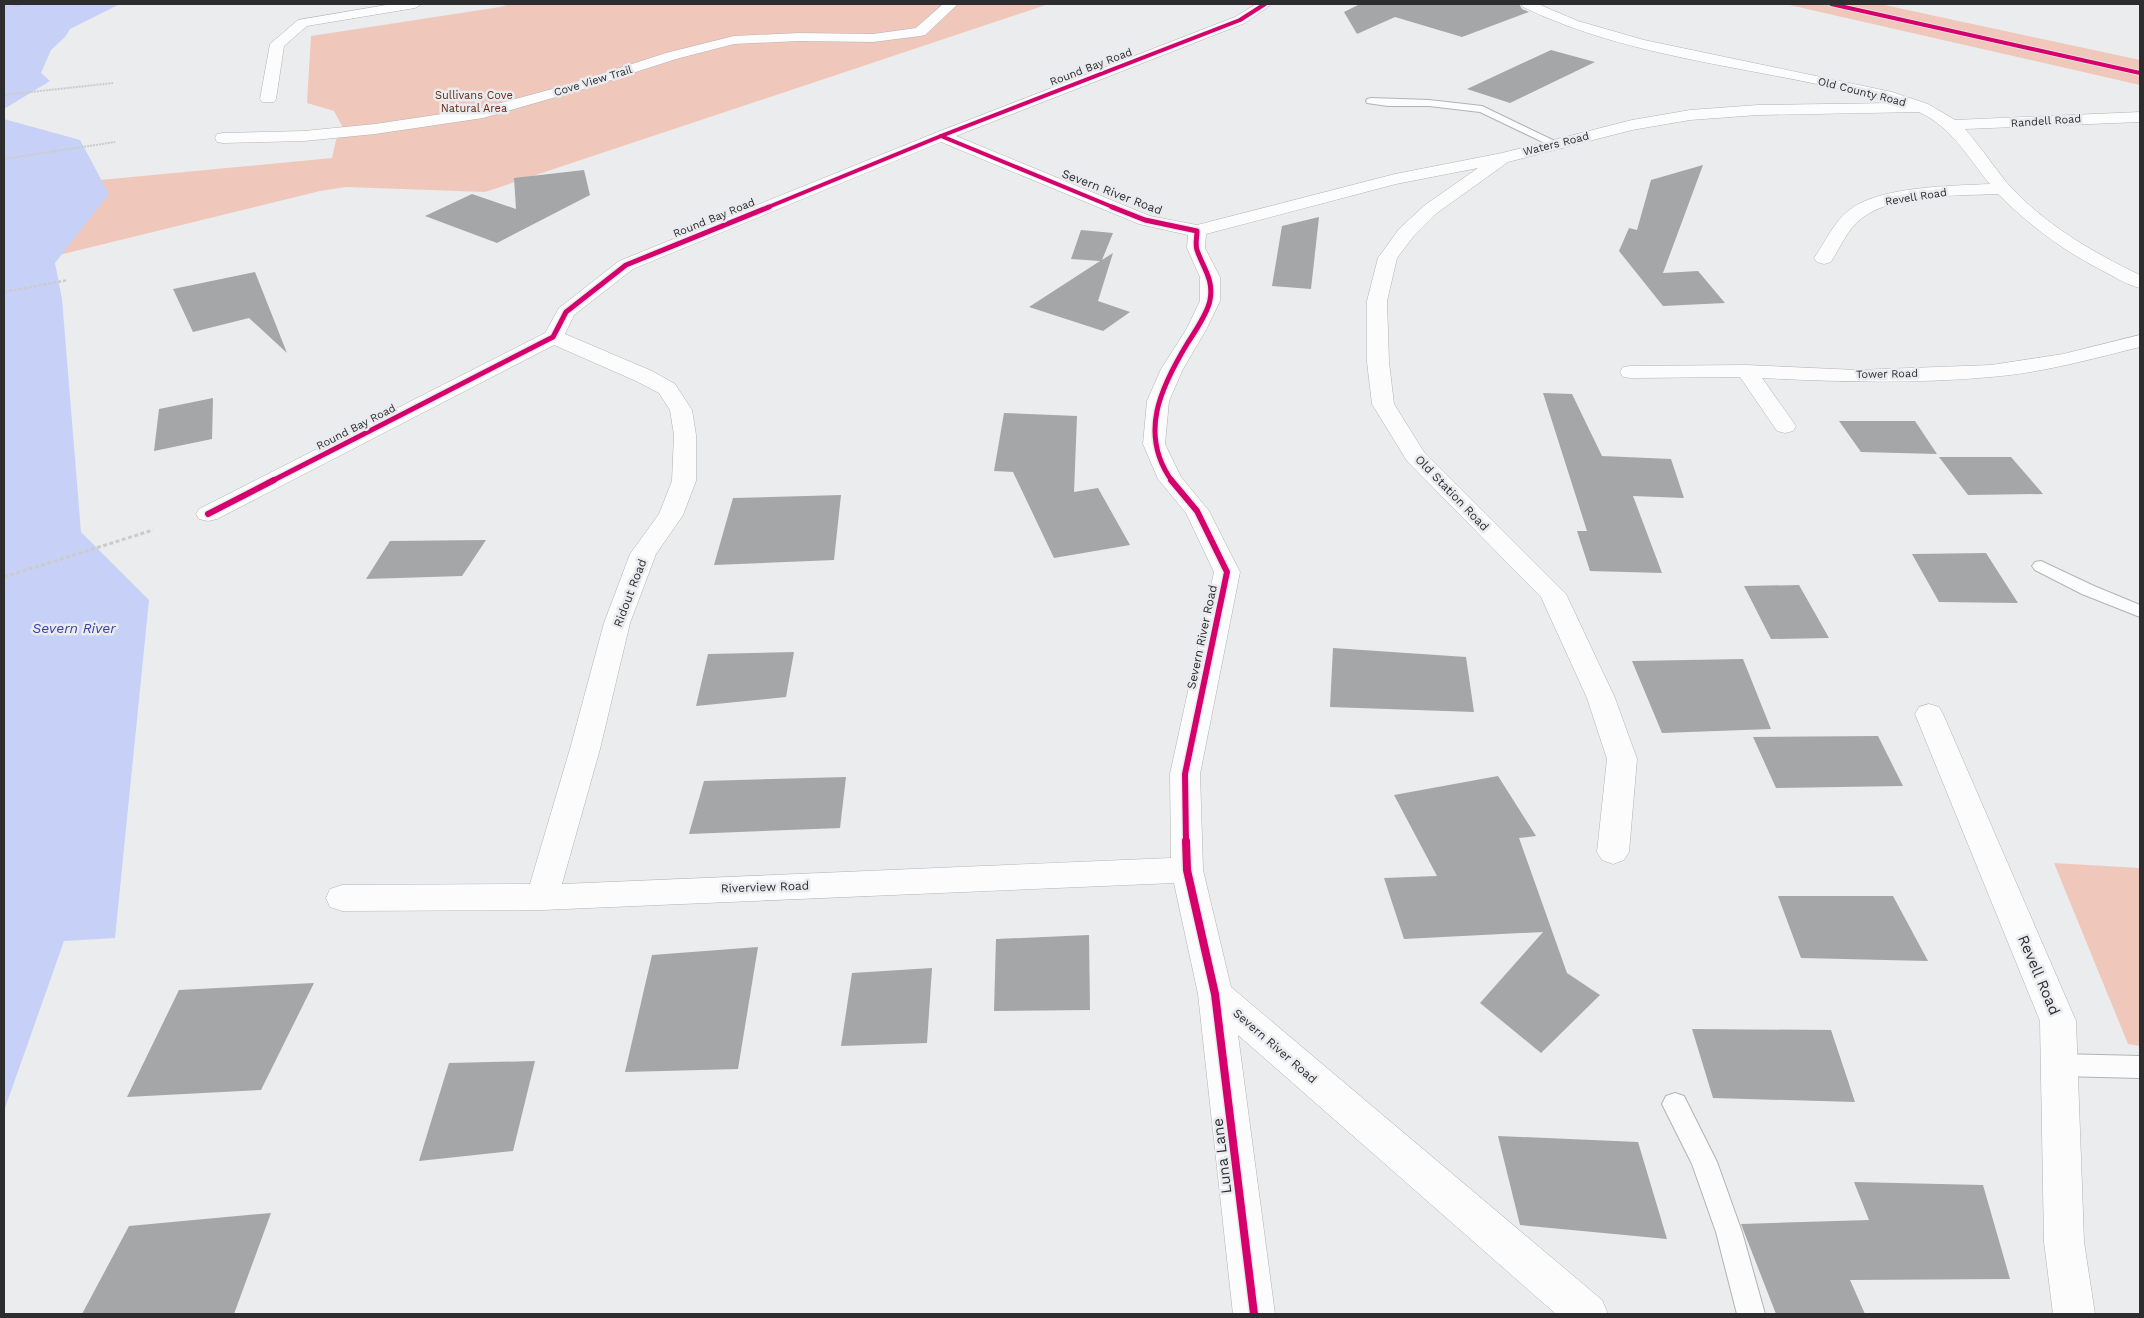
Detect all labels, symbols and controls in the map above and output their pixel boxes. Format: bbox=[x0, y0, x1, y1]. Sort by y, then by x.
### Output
street label: Round Bay Road bbox=[1048, 45, 1134, 89]
street label: Cove View Trail bbox=[552, 63, 634, 99]
street label: Old County Road bbox=[1817, 75, 1907, 109]
park label: Sullivans Cove Natural Area bbox=[435, 89, 513, 115]
street label: Randell Road bbox=[2010, 112, 2082, 130]
street label: Waters Road bbox=[1522, 129, 1590, 159]
street label: Severn River Road bbox=[1060, 166, 1164, 218]
street label: Revell Road bbox=[1884, 186, 1948, 208]
street label: Round Bay Road bbox=[671, 196, 757, 240]
street label: Tower Road bbox=[1856, 367, 1918, 381]
street label: Round Bay Road bbox=[314, 401, 398, 453]
street label: Old Station Road bbox=[1412, 452, 1492, 534]
street label: Ridout Road bbox=[611, 557, 649, 629]
street label: Severn River Road bbox=[1184, 584, 1220, 690]
water label: Severn River bbox=[32, 620, 116, 636]
street label: Riverview Road bbox=[721, 878, 809, 896]
street label: Revell Road bbox=[2014, 932, 2064, 1018]
street label: Severn River Road bbox=[1230, 1006, 1320, 1086]
street label: Luna Lane bbox=[1208, 1117, 1236, 1195]

